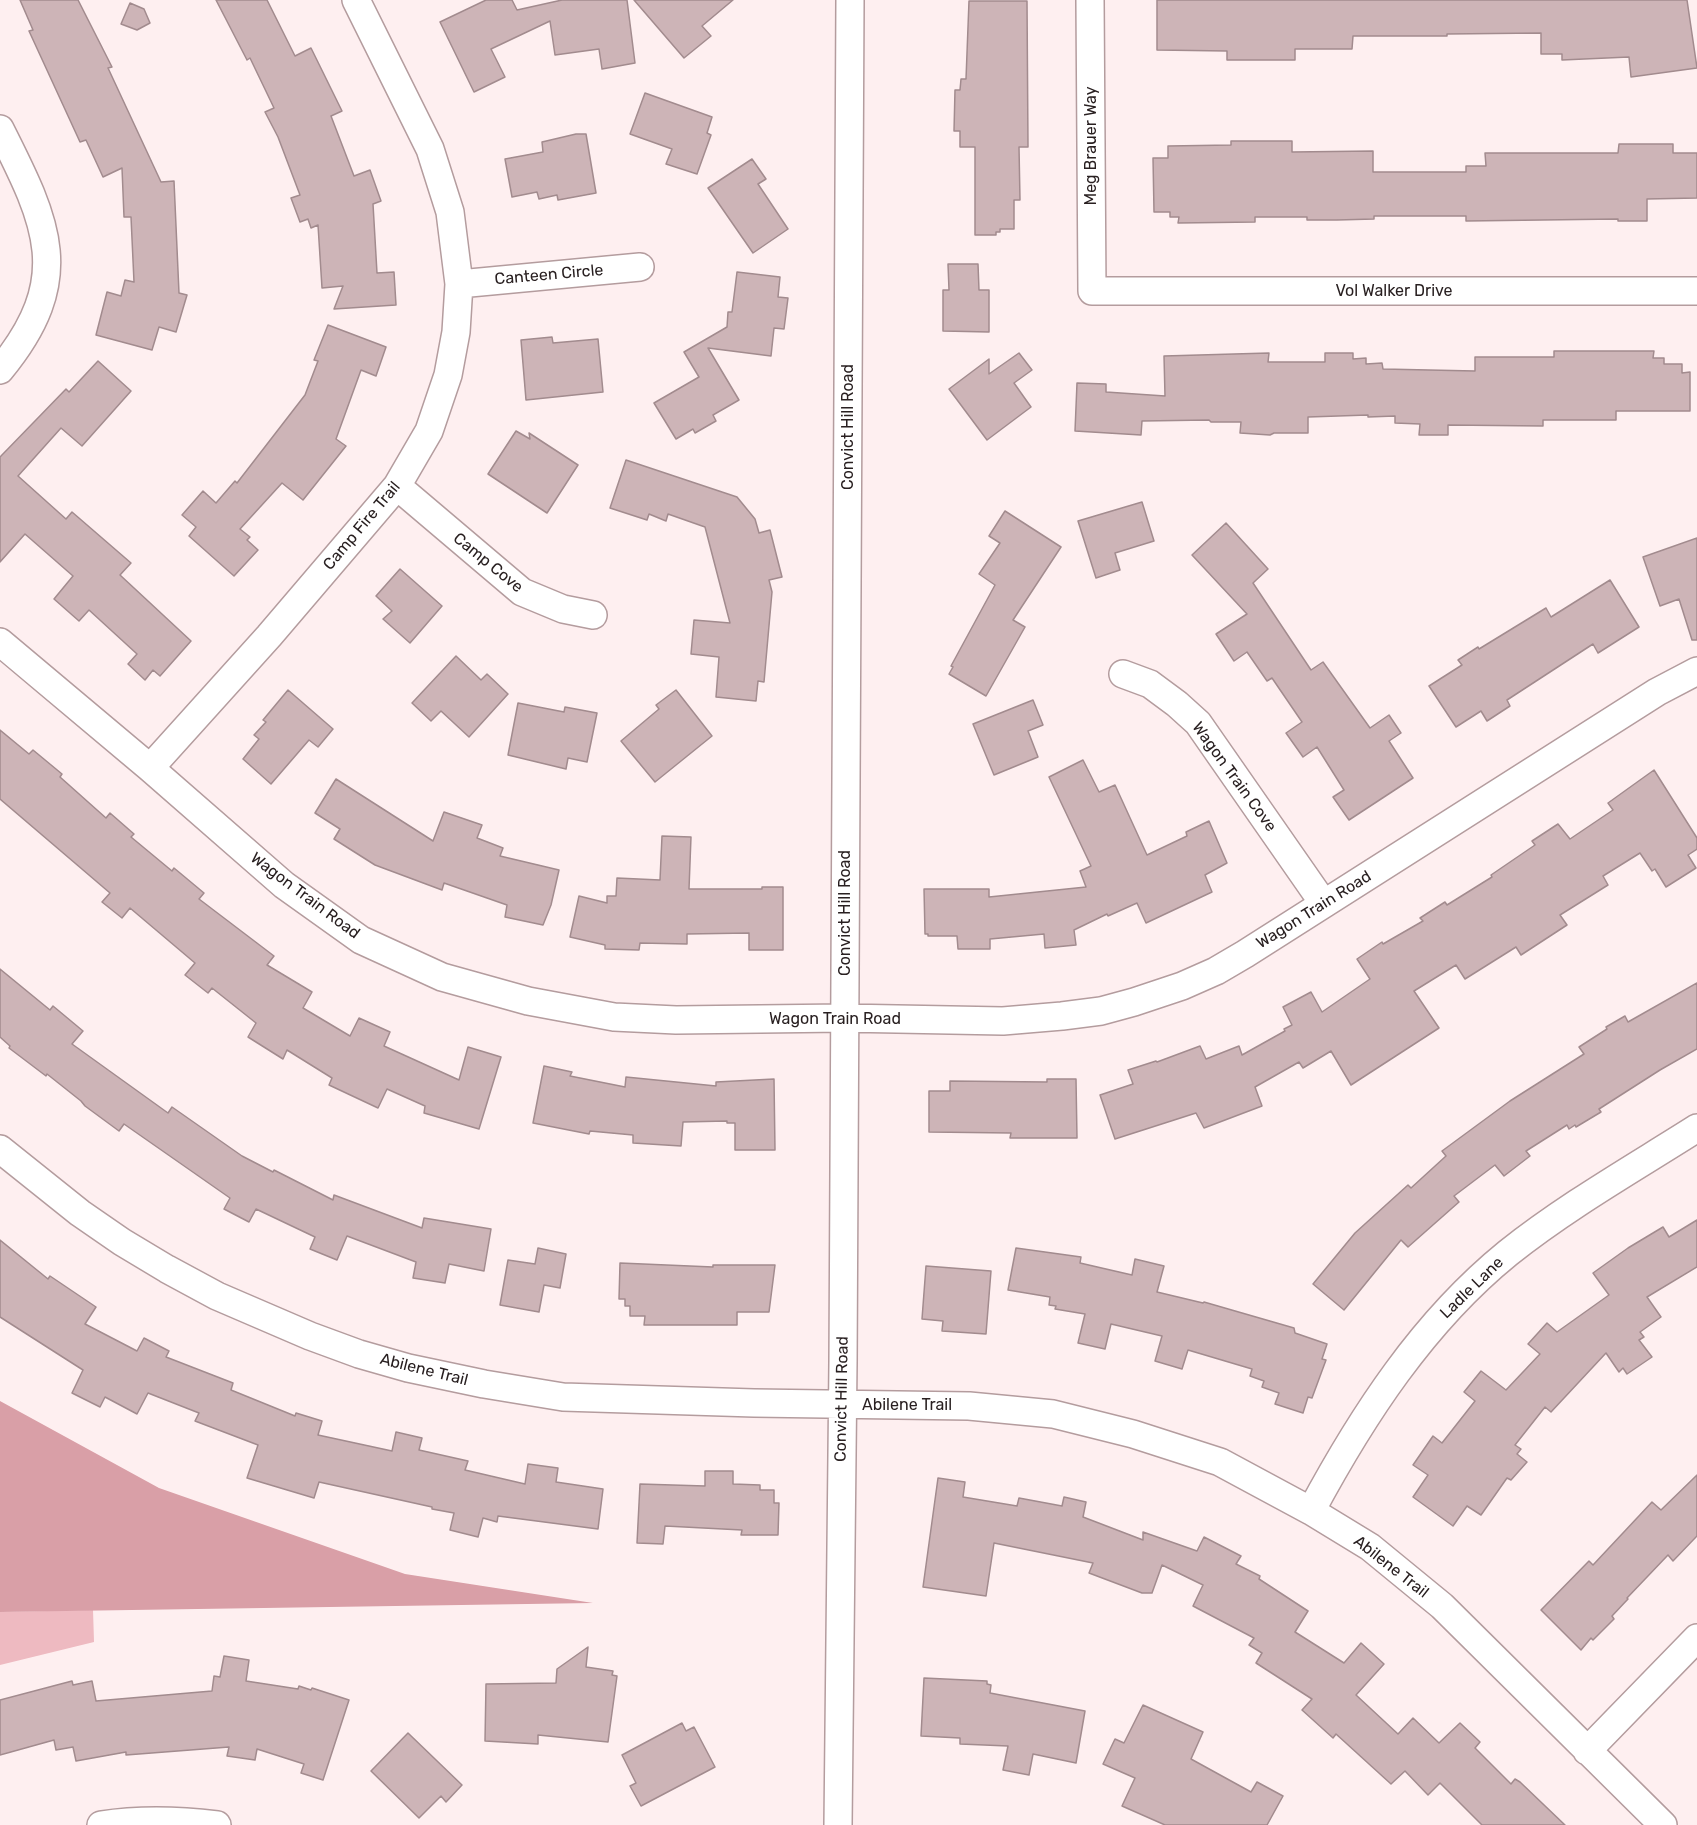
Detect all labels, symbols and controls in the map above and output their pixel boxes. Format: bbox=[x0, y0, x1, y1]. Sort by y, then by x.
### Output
street label: Meg Brauer Way bbox=[1081, 86, 1101, 206]
street label: Canteen Circle bbox=[494, 261, 604, 289]
street label: Vol Walker Drive bbox=[1335, 281, 1453, 301]
street label: Convict Hill Road bbox=[838, 364, 858, 490]
street label: Camp Fire Trail bbox=[319, 478, 405, 574]
street label: Camp Cove bbox=[449, 529, 527, 597]
street label: Wagon Train Cove bbox=[1188, 718, 1280, 836]
street label: Wagon Train Road bbox=[247, 849, 363, 943]
street label: Convict Hill Road bbox=[835, 850, 855, 976]
street label: Wagon Train Road bbox=[1253, 867, 1375, 953]
street label: Wagon Train Road bbox=[769, 1009, 901, 1029]
street label: Ladle Lane bbox=[1436, 1253, 1508, 1323]
street label: Convict Hill Road bbox=[831, 1336, 853, 1462]
street label: Abilene Trail bbox=[378, 1350, 470, 1390]
street label: Abilene Trail bbox=[862, 1395, 952, 1415]
street label: Abilene Trail bbox=[1350, 1532, 1432, 1602]

